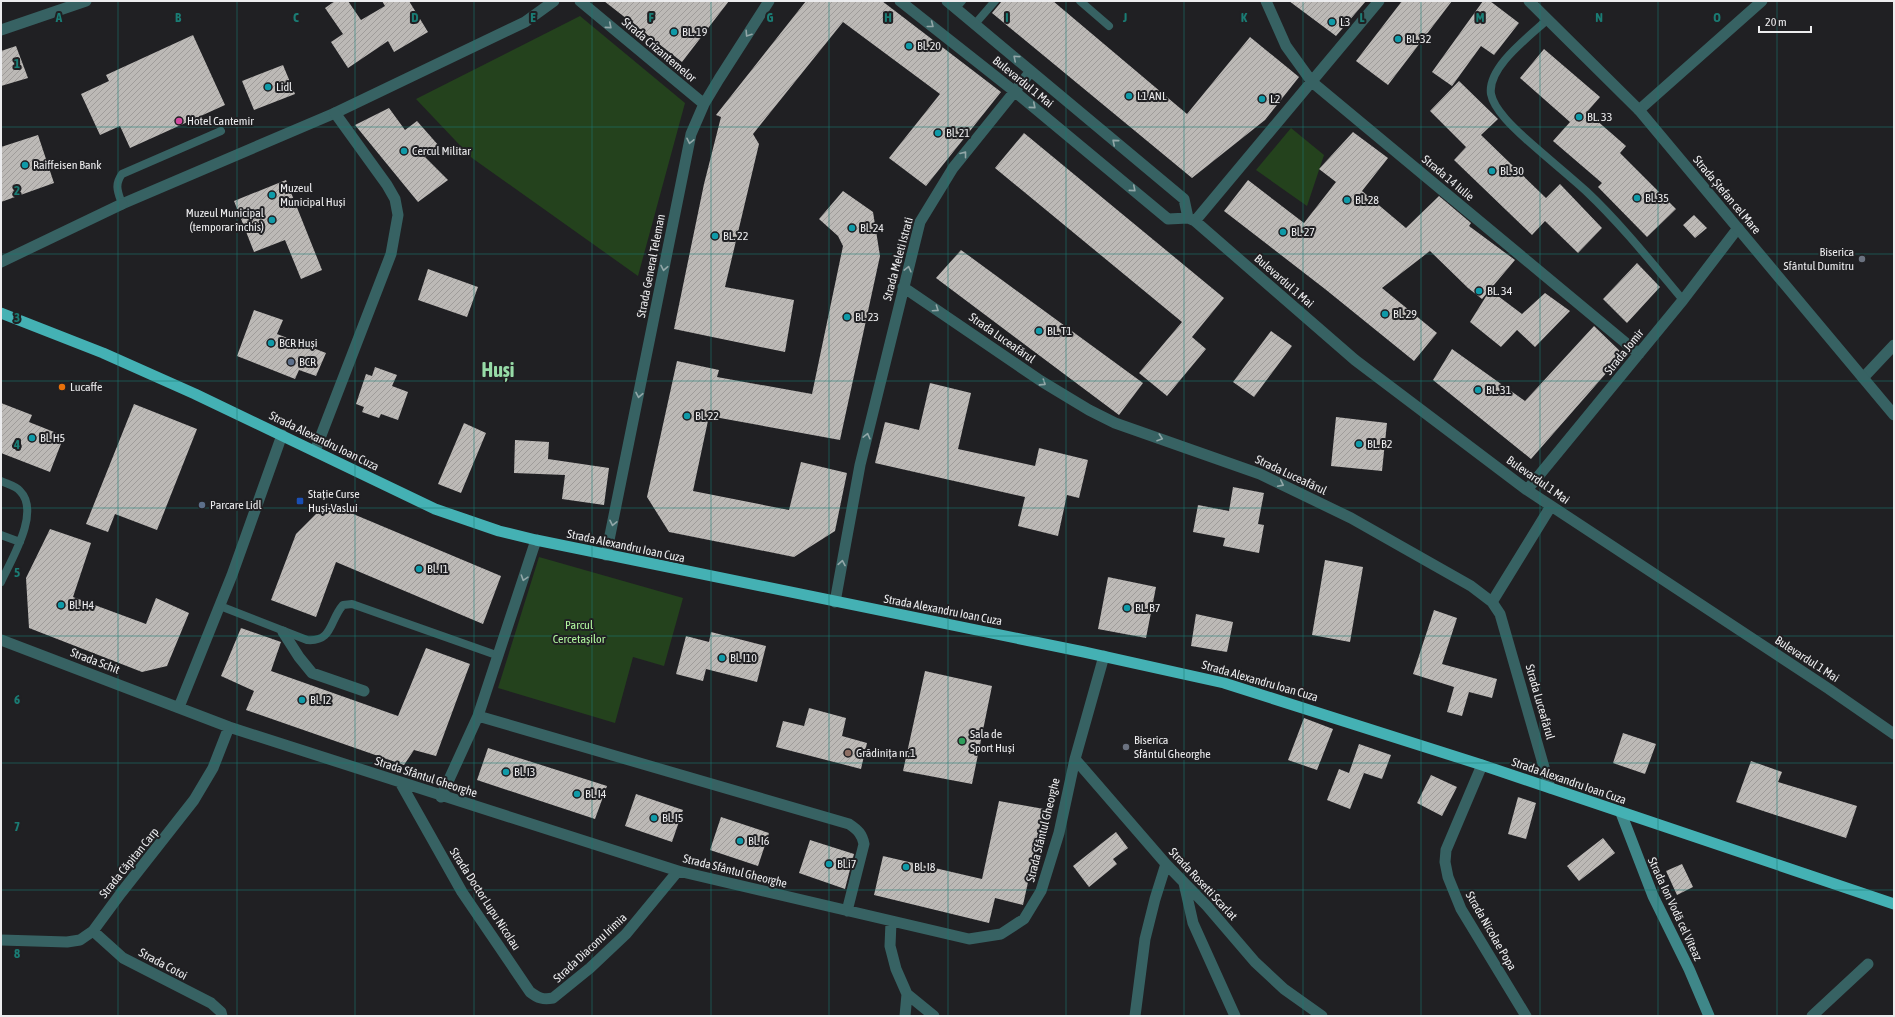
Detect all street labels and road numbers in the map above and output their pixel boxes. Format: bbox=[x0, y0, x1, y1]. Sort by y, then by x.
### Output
street label: Strada Crizantemelor bbox=[619, 15, 699, 85]
street label: Bulevardul 1 Mai bbox=[990, 53, 1056, 111]
street label: Strada 14 Iulie bbox=[1419, 152, 1477, 204]
street label: Strada Ștefan cel Mare bbox=[1690, 153, 1764, 237]
street label: Strada General Teleman bbox=[634, 213, 668, 319]
street label: Strada Meleti Istrati bbox=[880, 216, 916, 302]
street label: Bulevardul 1 Mai bbox=[1252, 252, 1316, 310]
street label: Strada Luceafărul bbox=[966, 310, 1038, 366]
street label: Strada Jomir bbox=[1601, 326, 1647, 378]
street label: Strada Alexandru Ioan Cuza bbox=[267, 408, 381, 474]
street label: Strada Luceafărul bbox=[1253, 452, 1330, 498]
street label: Bulevardul 1 Mai bbox=[1504, 453, 1572, 507]
street label: Strada Alexandru Ioan Cuza bbox=[566, 527, 686, 565]
street label: Strada Alexandru Ioan Cuza bbox=[883, 592, 1003, 628]
street label: Bulevardul 1 Mai bbox=[1772, 633, 1842, 685]
street label: Strada Schit bbox=[68, 645, 122, 677]
street label: Strada Alexandru Ioan Cuza bbox=[1200, 658, 1320, 704]
street label: Strada Luceafărul bbox=[1523, 663, 1558, 742]
street label: Strada Sfântul Gheorghe bbox=[373, 754, 479, 800]
street label: Strada Alexandru Ioan Cuza bbox=[1510, 755, 1628, 807]
street label: Strada Sfântul Gheorghe bbox=[1023, 776, 1063, 884]
street label: Strada Căpitan Carp bbox=[96, 825, 162, 901]
street label: Strada Doctor Lupu Nicolau bbox=[447, 845, 523, 953]
street label: Strada Rosetti Scarlat bbox=[1166, 845, 1240, 923]
street label: Strada Sfântul Gheorghe bbox=[681, 851, 789, 891]
street label: Strada Ion Vodă cel Viteaz bbox=[1645, 855, 1705, 964]
street label: Strada Nicolae Popa bbox=[1463, 889, 1519, 973]
street label: Strada Diaconu Irimia bbox=[550, 910, 630, 986]
street label: Strada Cotoi bbox=[136, 945, 190, 983]

